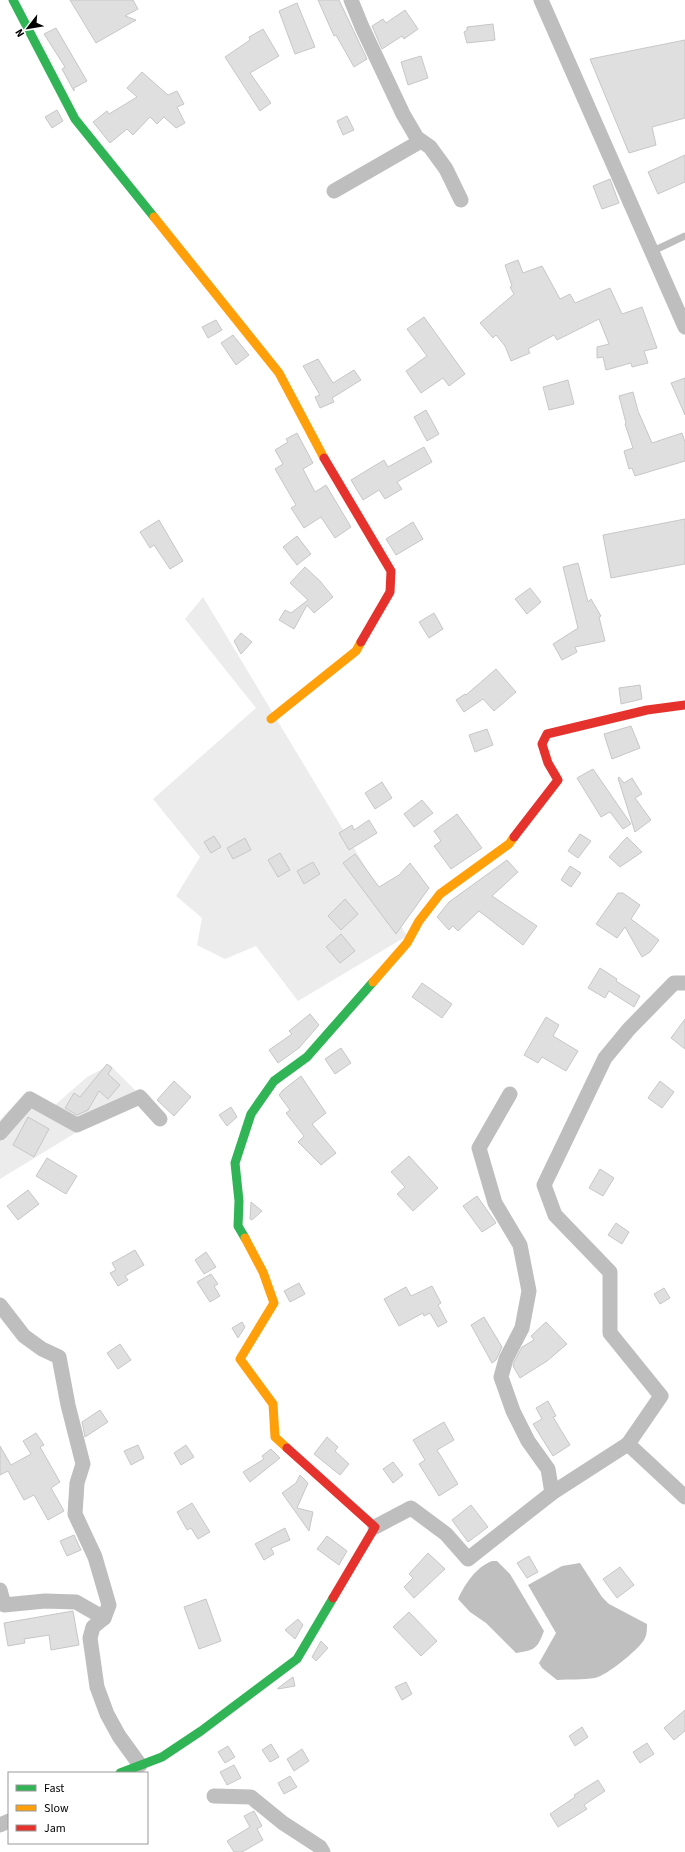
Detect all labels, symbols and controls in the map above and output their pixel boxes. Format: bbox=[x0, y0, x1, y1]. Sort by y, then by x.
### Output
north arrow bbox=[8, 8, 48, 48]
text: N bbox=[12, 26, 28, 40]
legend bbox=[8, 1772, 148, 1844]
text: Fast bbox=[44, 1780, 64, 1797]
text: Slow bbox=[44, 1800, 69, 1817]
text: Jam bbox=[44, 1820, 66, 1837]

